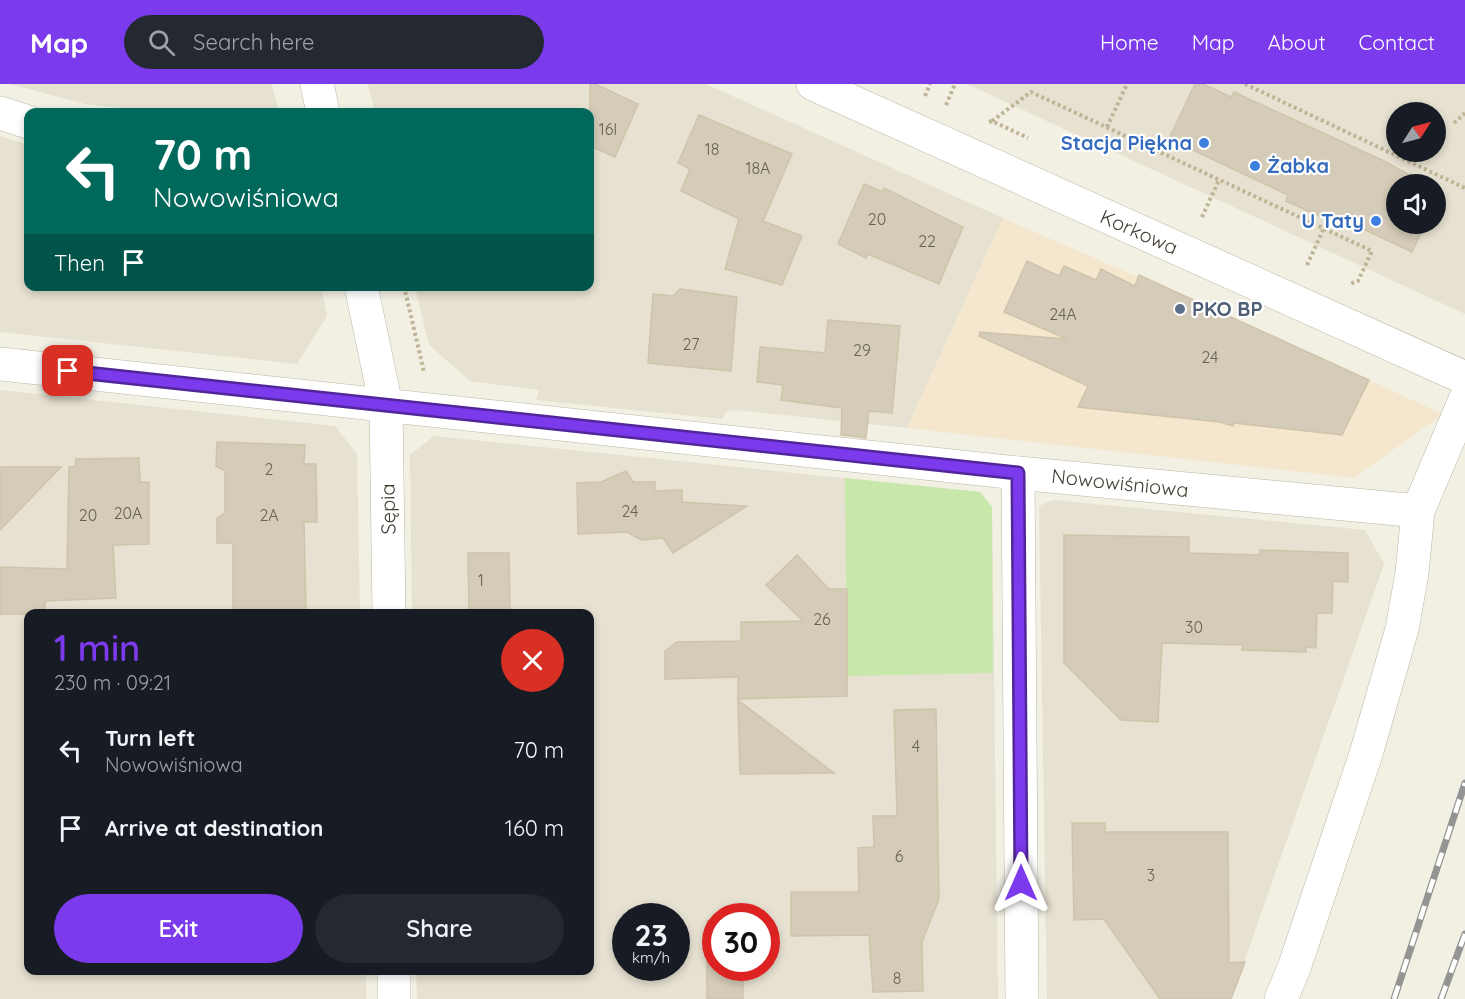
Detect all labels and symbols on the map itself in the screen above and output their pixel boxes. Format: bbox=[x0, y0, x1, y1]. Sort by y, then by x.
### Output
north arrow bbox=[1386, 102, 1446, 162]
house number: 16I bbox=[599, 119, 617, 139]
place label: Stacja Piękna bbox=[1061, 130, 1192, 155]
marker: Stacja Piękna bbox=[1197, 136, 1211, 150]
house number: 18 bbox=[705, 139, 719, 159]
place label: Żabka bbox=[1267, 153, 1329, 178]
house number: 18A bbox=[746, 158, 770, 178]
marker: Żabka bbox=[1248, 159, 1262, 173]
street label: Korkowa bbox=[1096, 203, 1182, 260]
place label: U Taty bbox=[1301, 208, 1364, 233]
house number: 20 bbox=[868, 209, 886, 229]
marker: U Taty bbox=[1369, 214, 1383, 228]
house number: 22 bbox=[918, 231, 936, 251]
place label: PKO BP bbox=[1192, 296, 1263, 321]
marker: PKO BP bbox=[1173, 302, 1187, 316]
house number: 24A bbox=[1049, 304, 1077, 324]
house number: 27 bbox=[683, 334, 699, 354]
house number: 29 bbox=[853, 340, 871, 360]
pin bbox=[42, 345, 93, 396]
house number: 24 bbox=[1201, 347, 1219, 367]
house number: 2 bbox=[265, 459, 274, 479]
street label: Nowowiśniowa bbox=[1050, 463, 1190, 502]
street label: Sępia bbox=[375, 483, 400, 535]
house number: 24 bbox=[621, 501, 639, 521]
house number: 20A bbox=[114, 503, 142, 523]
house number: 20 bbox=[79, 505, 97, 525]
house number: 2A bbox=[259, 505, 279, 525]
house number: 1 bbox=[478, 570, 484, 590]
house number: 26 bbox=[813, 609, 831, 629]
house number: 30 bbox=[1185, 617, 1203, 637]
house number: 4 bbox=[912, 736, 920, 756]
house number: 6 bbox=[895, 846, 904, 866]
position arrow bbox=[989, 851, 1053, 915]
house number: 3 bbox=[1147, 865, 1155, 885]
speed limit sign: 30 bbox=[702, 903, 780, 981]
house number: 8 bbox=[893, 968, 901, 988]

